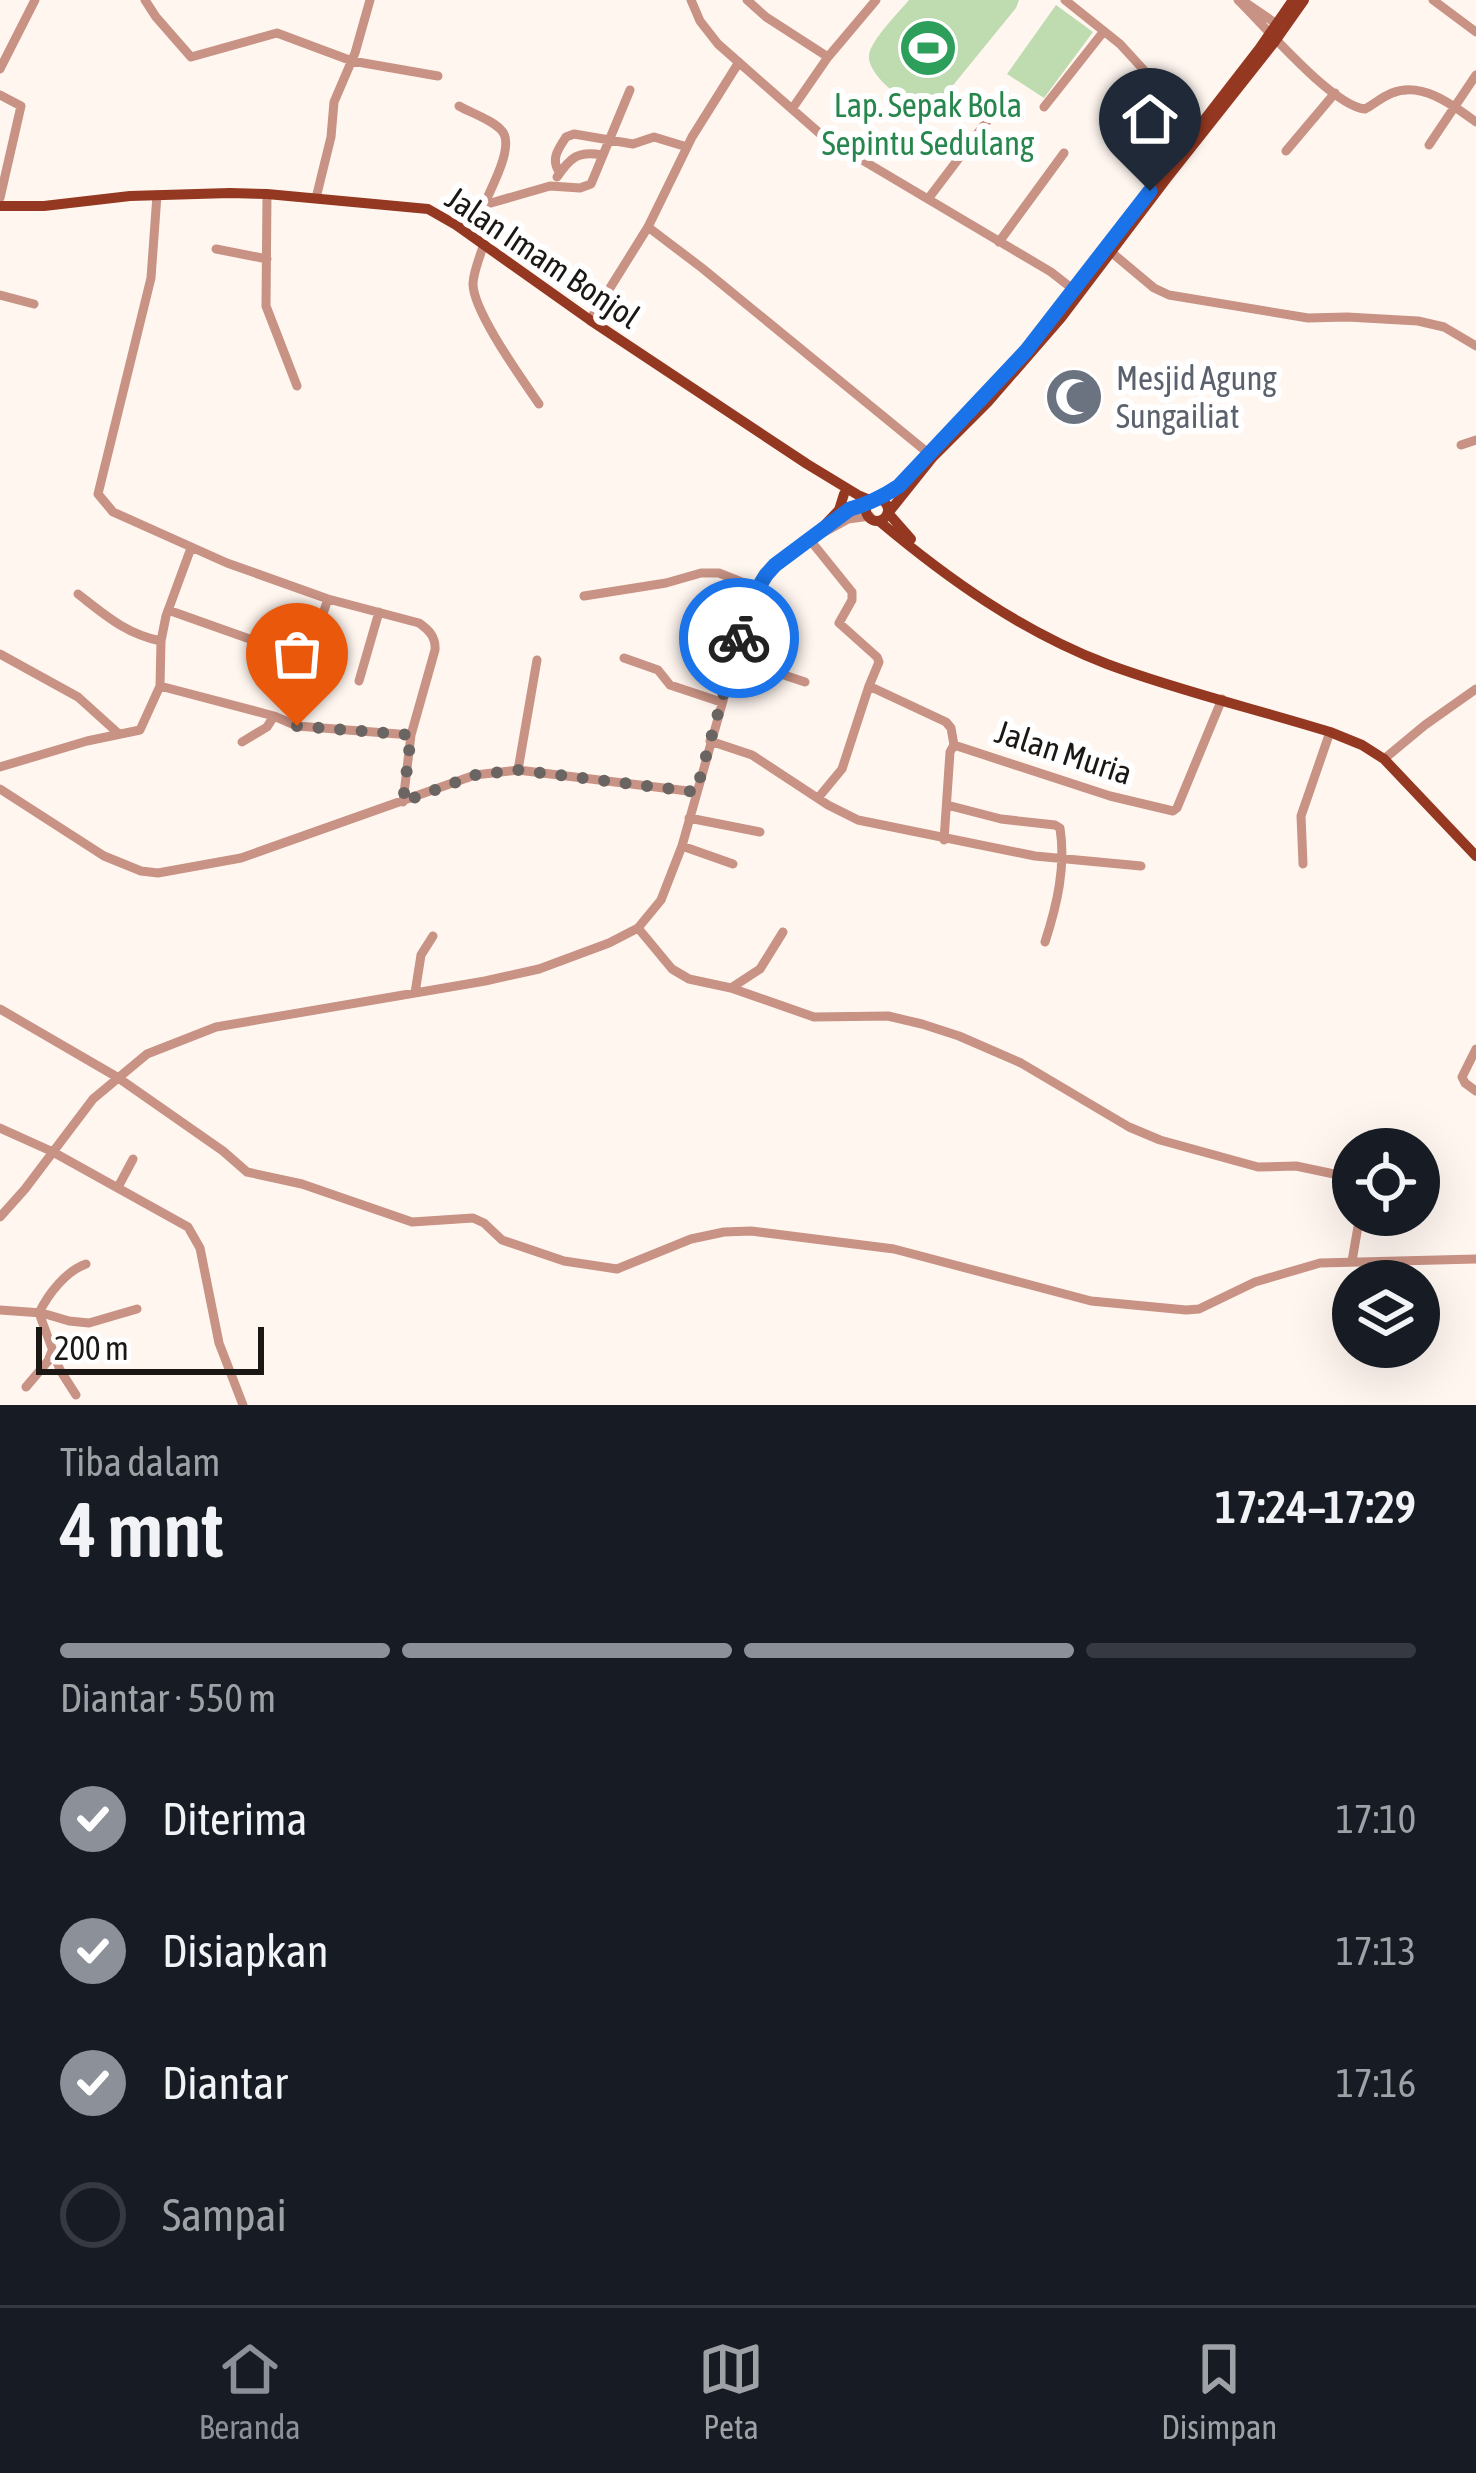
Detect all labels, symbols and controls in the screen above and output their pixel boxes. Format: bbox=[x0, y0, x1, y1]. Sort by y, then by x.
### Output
sports icon: Lap. Sepak Bola Sepintu Sedulang bbox=[897, 17, 959, 79]
pin bbox=[1099, 68, 1201, 191]
place label: Lap. Sepak Bola Sepintu Sedulang bbox=[822, 86, 1035, 162]
icon: home bbox=[1117, 86, 1183, 152]
street label: Jalan Imam Bonjol bbox=[439, 178, 647, 336]
place label: Mesjid Agung Sungailiat bbox=[1116, 359, 1277, 435]
mosque icon: Mesjid Agung Sungailiat bbox=[1043, 366, 1105, 428]
courier bbox=[679, 578, 799, 698]
pin bbox=[246, 603, 348, 726]
icon: bike bbox=[706, 605, 772, 671]
icon: bag bbox=[264, 621, 330, 687]
street label: Jalan Muria bbox=[991, 712, 1137, 792]
map controls bbox=[1332, 1128, 1440, 1368]
button: locate bbox=[1332, 1128, 1440, 1236]
button: layers bbox=[1332, 1260, 1440, 1368]
scale bar bbox=[36, 1321, 264, 1374]
text: 200 m bbox=[54, 1329, 129, 1367]
text: Tiba dalam bbox=[60, 1440, 220, 1484]
text: 17:24–17:29 bbox=[1215, 1481, 1416, 1533]
text: 4 mnt bbox=[60, 1484, 224, 1574]
text: Diantar · 550 m bbox=[60, 1676, 276, 1720]
icon: check bbox=[60, 1786, 126, 1852]
text: Diterima bbox=[162, 1793, 307, 1845]
text: 17:10 bbox=[1336, 1797, 1416, 1841]
icon: check bbox=[60, 1918, 126, 1984]
text: Disiapkan bbox=[162, 1925, 329, 1977]
text: 17:13 bbox=[1336, 1929, 1416, 1973]
icon: check bbox=[60, 2050, 126, 2116]
text: Diantar bbox=[162, 2057, 287, 2109]
text: 17:16 bbox=[1336, 2061, 1416, 2105]
text: Sampai bbox=[162, 2189, 287, 2241]
tab: Beranda bbox=[199, 2336, 301, 2446]
tab: Peta bbox=[698, 2336, 764, 2446]
tab: Disimpan bbox=[1161, 2336, 1277, 2446]

